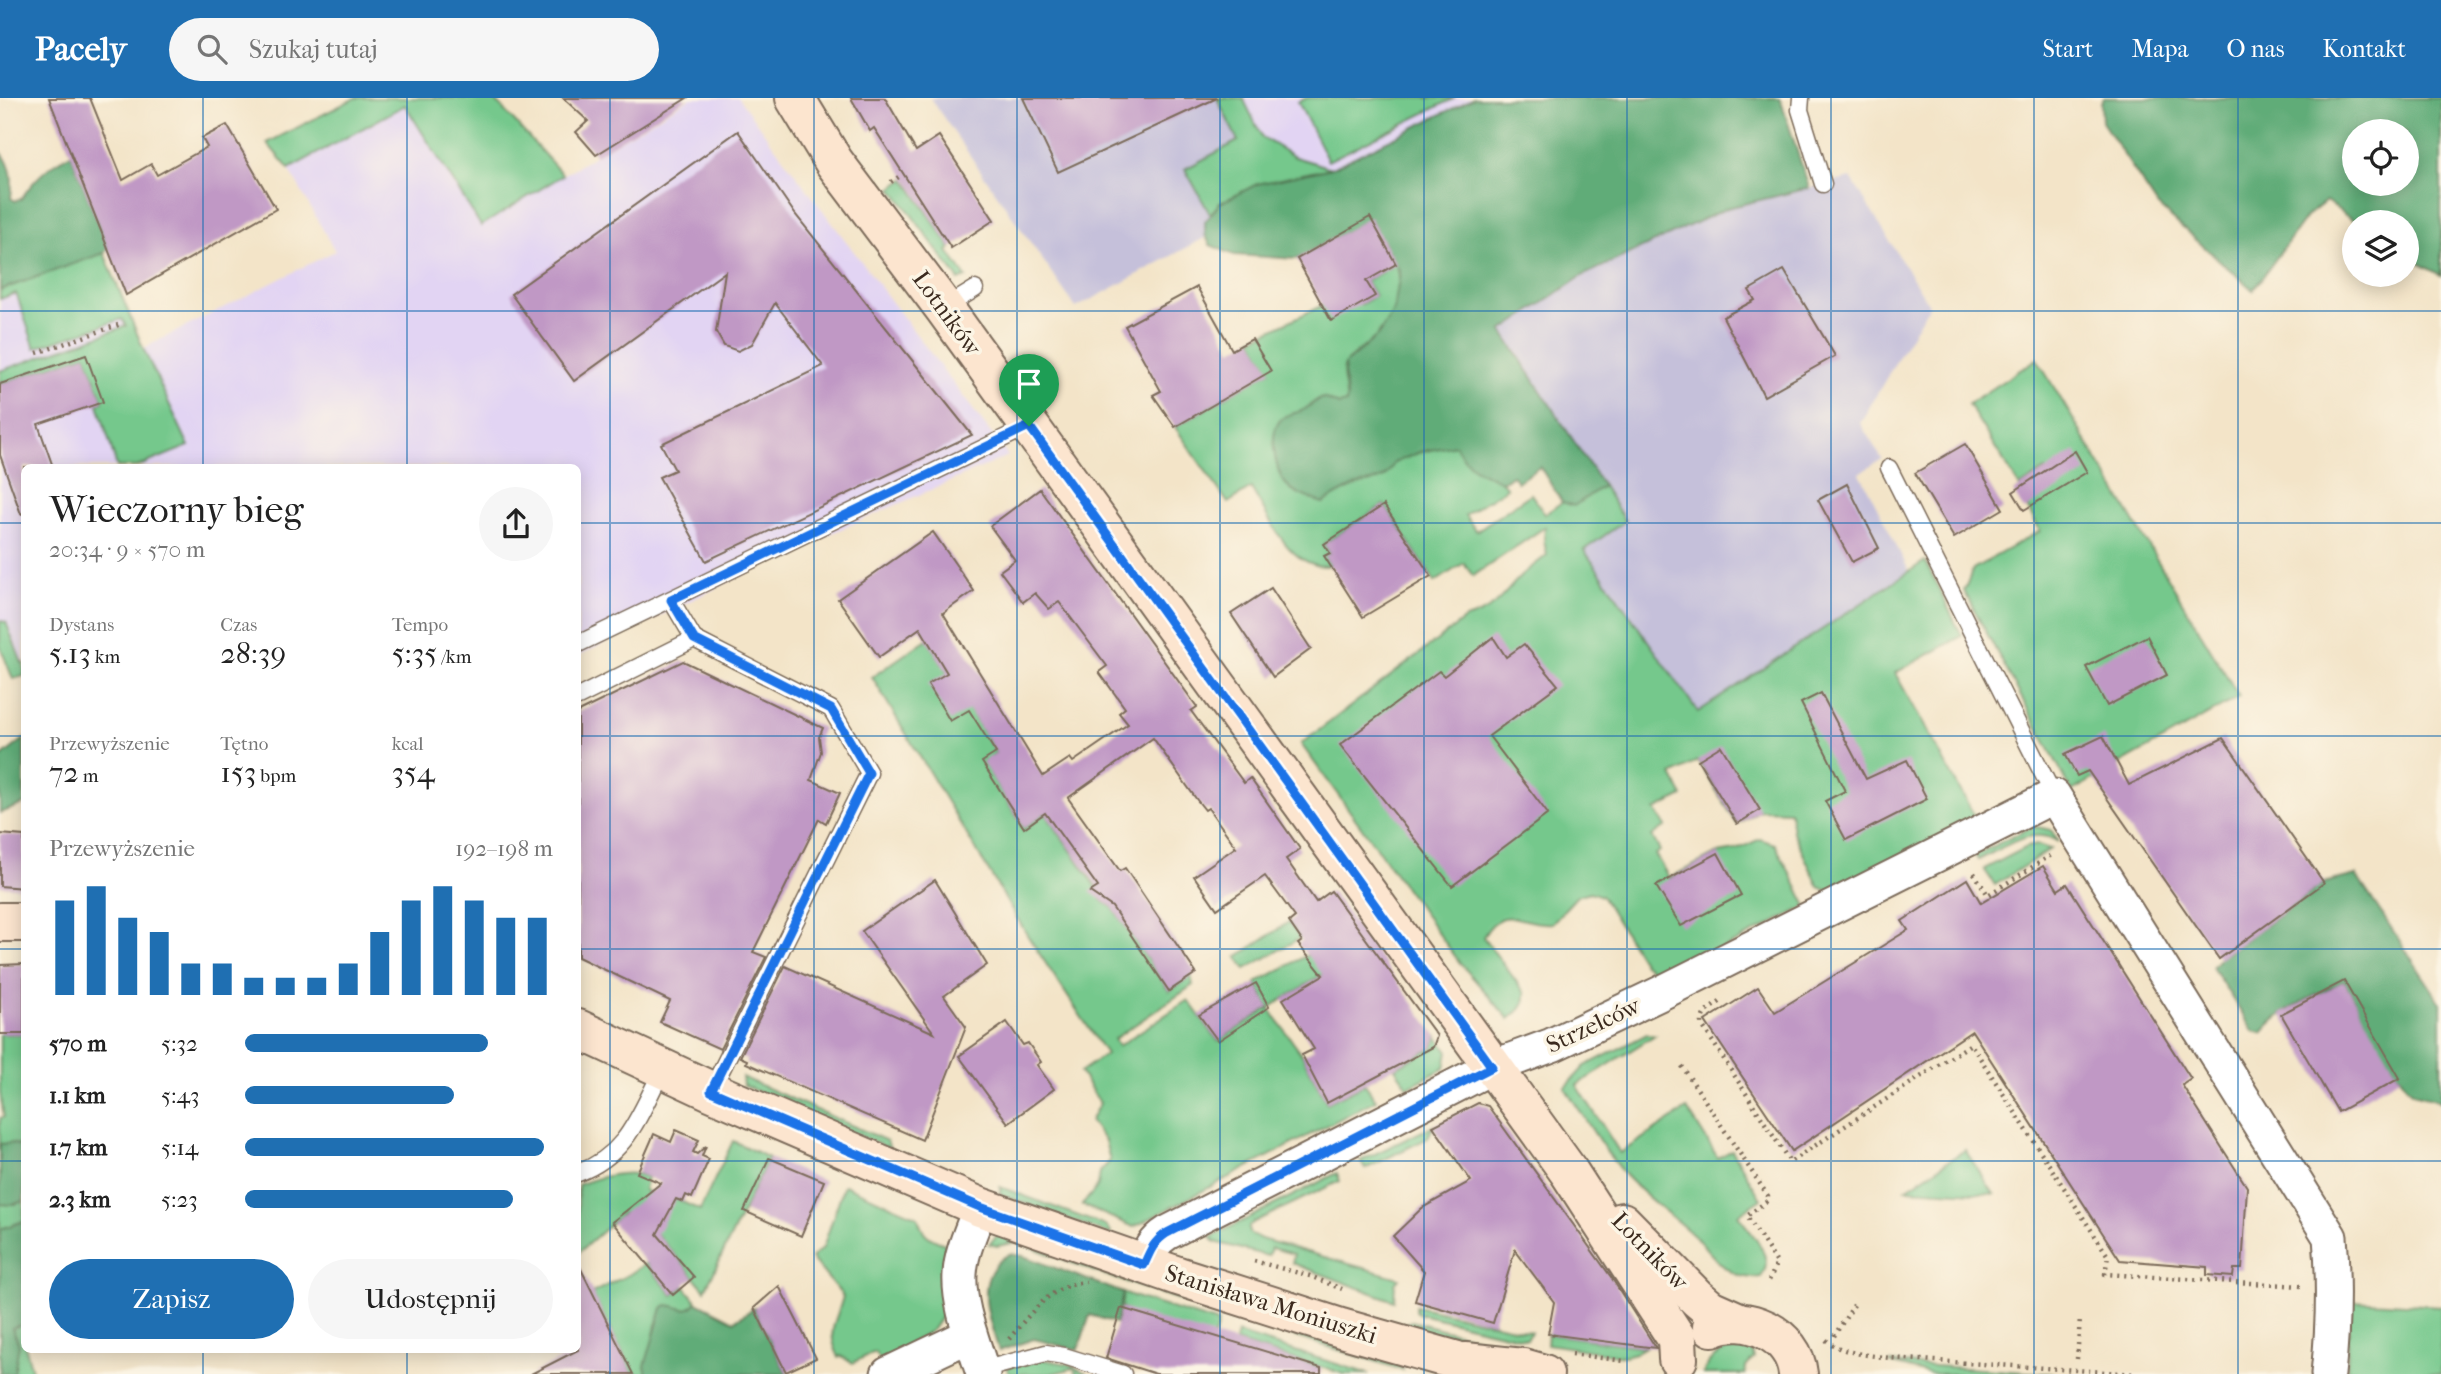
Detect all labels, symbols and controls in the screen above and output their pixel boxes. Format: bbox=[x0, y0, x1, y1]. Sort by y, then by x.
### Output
search box bbox=[169, 18, 659, 81]
text: Pacely bbox=[35, 30, 127, 69]
icon: search bbox=[193, 30, 231, 68]
text: Szukaj tutaj bbox=[249, 34, 378, 65]
text: Start bbox=[2042, 35, 2093, 63]
text: Mapa bbox=[2131, 35, 2189, 63]
text: O nas bbox=[2227, 35, 2285, 63]
text: Kontakt bbox=[2323, 35, 2406, 63]
map controls bbox=[2342, 119, 2419, 287]
button: locate bbox=[2342, 119, 2419, 196]
button: layers bbox=[2342, 210, 2419, 287]
street label: Lotników bbox=[907, 265, 988, 362]
pin bbox=[999, 354, 1059, 426]
icon: arrive bbox=[1010, 365, 1048, 403]
text: Wieczorny bieg bbox=[49, 487, 304, 532]
button: share bbox=[479, 487, 553, 561]
text: 20:34 · 9 × 570 m bbox=[49, 536, 205, 563]
text: Dystans bbox=[49, 614, 114, 636]
text: Czas bbox=[220, 614, 257, 636]
text: Tempo bbox=[392, 614, 448, 636]
text: 5.13 bbox=[49, 636, 91, 671]
text: 28:39 bbox=[220, 636, 286, 671]
text: 5:35 bbox=[392, 636, 437, 671]
text: km bbox=[91, 646, 120, 668]
text: /km bbox=[437, 646, 471, 668]
text: Przewyższenie bbox=[49, 733, 170, 755]
text: Tętno bbox=[220, 733, 268, 755]
text: kcal bbox=[392, 733, 424, 755]
text: 72 bbox=[49, 755, 79, 790]
text: 153 bbox=[220, 755, 256, 790]
text: 354 bbox=[392, 755, 435, 790]
text: m bbox=[79, 765, 99, 787]
text: bpm bbox=[256, 765, 296, 787]
text: Przewyższenie bbox=[49, 835, 195, 862]
text: 192–198 m bbox=[455, 835, 553, 862]
street label: Strzelców bbox=[1542, 991, 1645, 1059]
text: 570 m bbox=[49, 1030, 107, 1057]
text: 5:32 bbox=[161, 1030, 198, 1057]
text: 1.1 km bbox=[49, 1082, 106, 1109]
text: 5:43 bbox=[161, 1082, 200, 1109]
text: 1.7 km bbox=[49, 1134, 107, 1161]
text: 5:14 bbox=[161, 1134, 198, 1161]
text: 2.3 km bbox=[49, 1186, 111, 1213]
text: 5:23 bbox=[161, 1186, 198, 1213]
street label: Lotników bbox=[1606, 1206, 1695, 1297]
street label: Stanisława Moniuszki bbox=[1162, 1258, 1380, 1350]
button: Zapisz bbox=[49, 1259, 294, 1339]
button: Udostępnij bbox=[308, 1259, 553, 1339]

